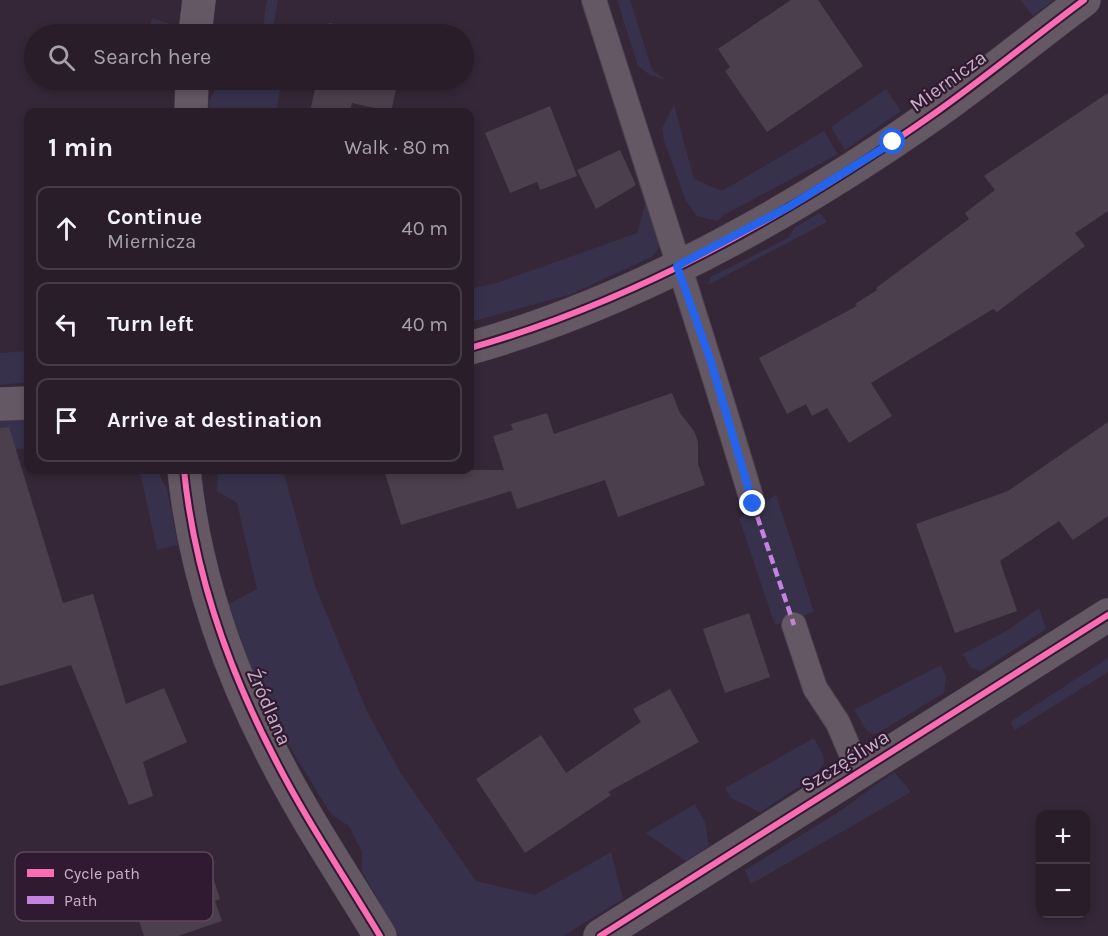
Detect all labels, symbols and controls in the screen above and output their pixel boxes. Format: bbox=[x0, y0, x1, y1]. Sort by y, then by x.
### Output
search box bbox=[24, 24, 474, 90]
icon: search bbox=[45, 41, 78, 74]
text: Search here bbox=[93, 44, 211, 70]
street label: Miernicza bbox=[905, 45, 991, 117]
route start bbox=[879, 128, 905, 154]
text: 1 min bbox=[48, 132, 113, 163]
text: Walk · 80 m bbox=[344, 136, 450, 159]
text: Continue bbox=[107, 204, 202, 230]
icon: ahead bbox=[50, 212, 83, 245]
text: 40 m bbox=[402, 217, 448, 240]
text: Miernicza bbox=[107, 230, 196, 253]
icon: left bbox=[50, 308, 83, 341]
text: Turn left bbox=[107, 311, 194, 337]
text: 40 m bbox=[402, 313, 448, 336]
icon: arrive bbox=[50, 404, 83, 437]
text: Arrive at destination bbox=[107, 407, 322, 433]
route end bbox=[739, 490, 765, 516]
street label: Źródlana bbox=[242, 665, 297, 749]
street label: Szczęśliwa bbox=[797, 725, 893, 797]
map controls bbox=[1036, 810, 1090, 918]
button: + bbox=[1036, 810, 1090, 864]
legend bbox=[15, 852, 213, 921]
text: Cycle path bbox=[64, 864, 140, 883]
button: − bbox=[1036, 864, 1090, 918]
text: Path bbox=[64, 891, 97, 910]

